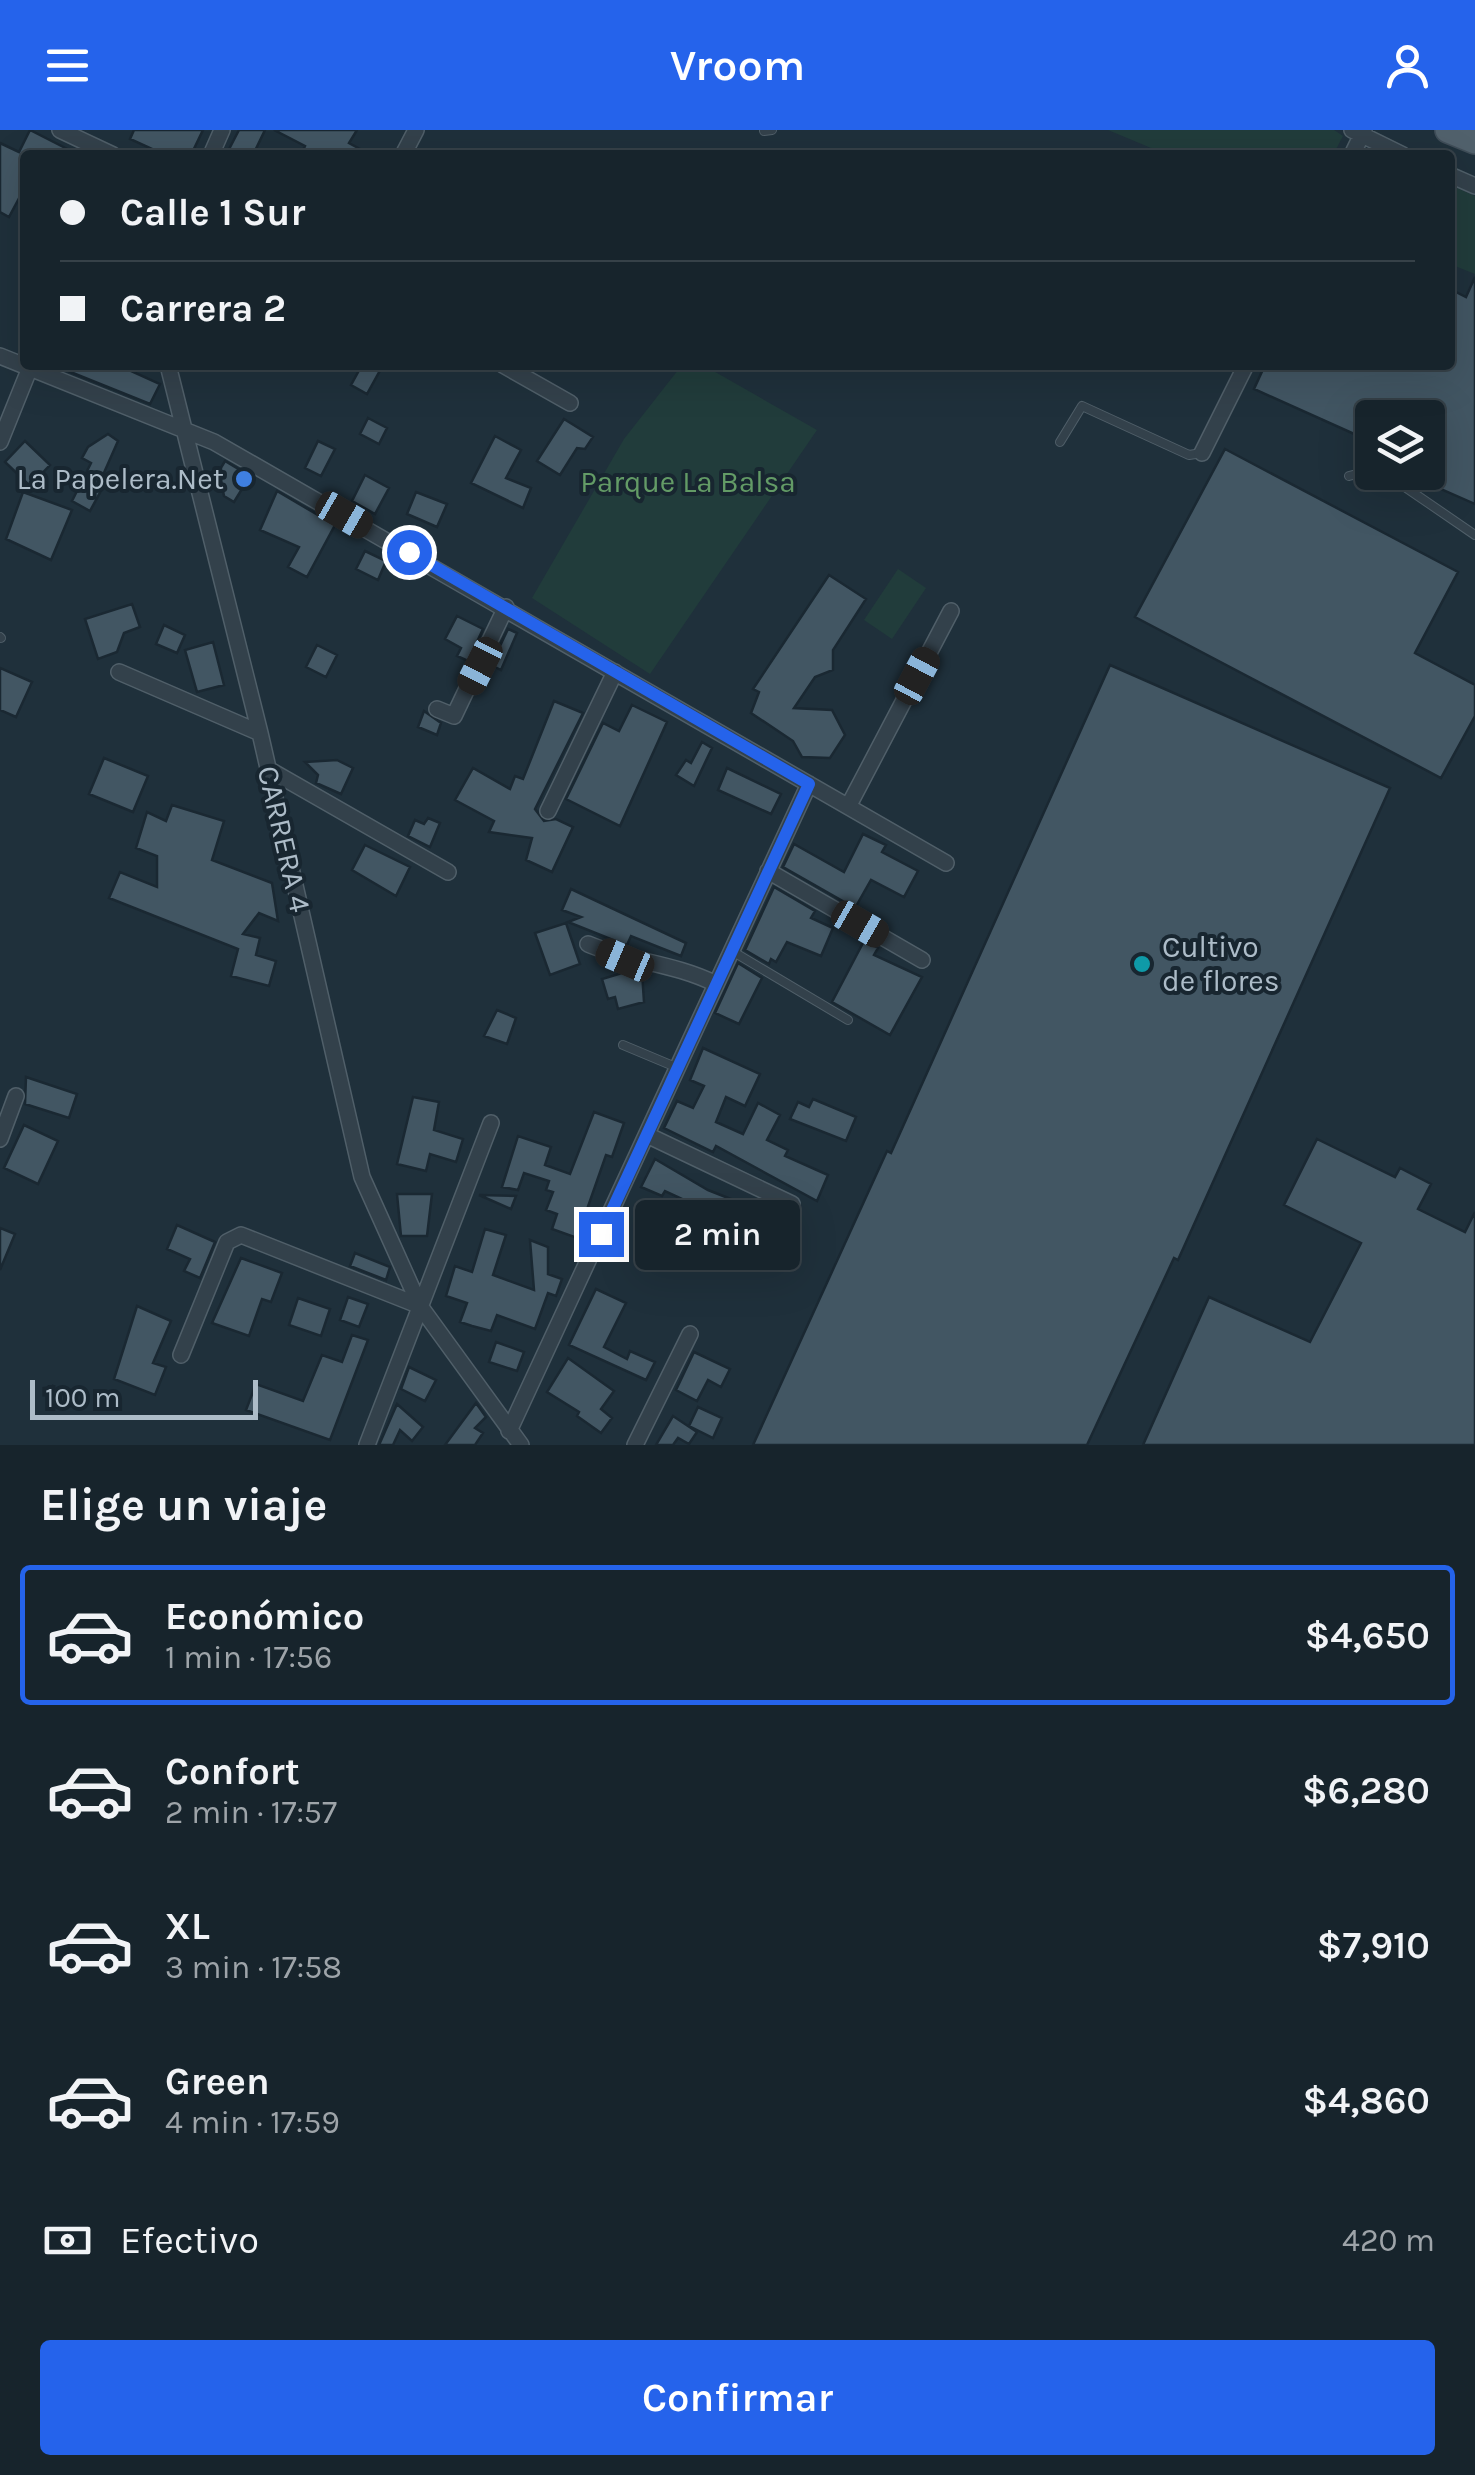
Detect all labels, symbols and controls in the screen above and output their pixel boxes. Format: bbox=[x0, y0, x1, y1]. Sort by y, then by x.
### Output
icon: menu bbox=[40, 38, 95, 93]
icon: person bbox=[1380, 38, 1435, 93]
text: Vroom bbox=[670, 39, 805, 91]
text: Calle 1 Sur bbox=[120, 190, 305, 235]
text: Carrera 2 bbox=[120, 286, 286, 331]
map controls bbox=[1355, 400, 1445, 490]
button: layers bbox=[1355, 400, 1445, 490]
place label: La Papelera.Net bbox=[17, 461, 224, 497]
park label: Parque La Balsa bbox=[580, 464, 796, 500]
marker: La Papelera.Net bbox=[233, 468, 255, 490]
car bbox=[311, 487, 377, 543]
route start bbox=[387, 530, 432, 575]
car bbox=[453, 632, 507, 700]
car bbox=[890, 642, 944, 710]
street label: CARRERA 4 bbox=[250, 762, 318, 916]
car bbox=[827, 896, 893, 952]
place label: Cultivo de flores bbox=[1162, 929, 1279, 999]
car bbox=[592, 934, 658, 986]
marker: Cultivo de flores bbox=[1131, 953, 1153, 975]
callout: 2 min bbox=[636, 1199, 801, 1269]
route end bbox=[579, 1212, 624, 1257]
text: 2 min bbox=[674, 1216, 761, 1253]
scale bar bbox=[30, 1375, 258, 1420]
text: 100 m bbox=[45, 1381, 120, 1414]
text: Elige un viaje bbox=[40, 1479, 327, 1531]
icon: car bbox=[45, 1590, 135, 1680]
text: Económico bbox=[165, 1594, 364, 1639]
text: $4,650 bbox=[1305, 1613, 1430, 1658]
text: 1 min · 17:56 bbox=[165, 1639, 332, 1676]
icon: car bbox=[45, 1745, 135, 1835]
text: Confort bbox=[165, 1749, 300, 1794]
text: $6,280 bbox=[1302, 1768, 1430, 1813]
text: 2 min · 17:57 bbox=[165, 1794, 337, 1831]
icon: car bbox=[45, 1900, 135, 1990]
text: XL bbox=[165, 1904, 210, 1949]
text: $7,910 bbox=[1317, 1923, 1430, 1968]
text: 3 min · 17:58 bbox=[165, 1949, 342, 1986]
icon: car bbox=[45, 2055, 135, 2145]
text: Green bbox=[165, 2059, 270, 2104]
text: $4,860 bbox=[1302, 2078, 1430, 2123]
text: 4 min · 17:59 bbox=[165, 2104, 340, 2141]
icon: cash bbox=[40, 2213, 95, 2268]
text: Efectivo bbox=[120, 2218, 259, 2263]
text: 420 m bbox=[1342, 2222, 1435, 2259]
button: Confirmar bbox=[40, 2340, 1435, 2455]

